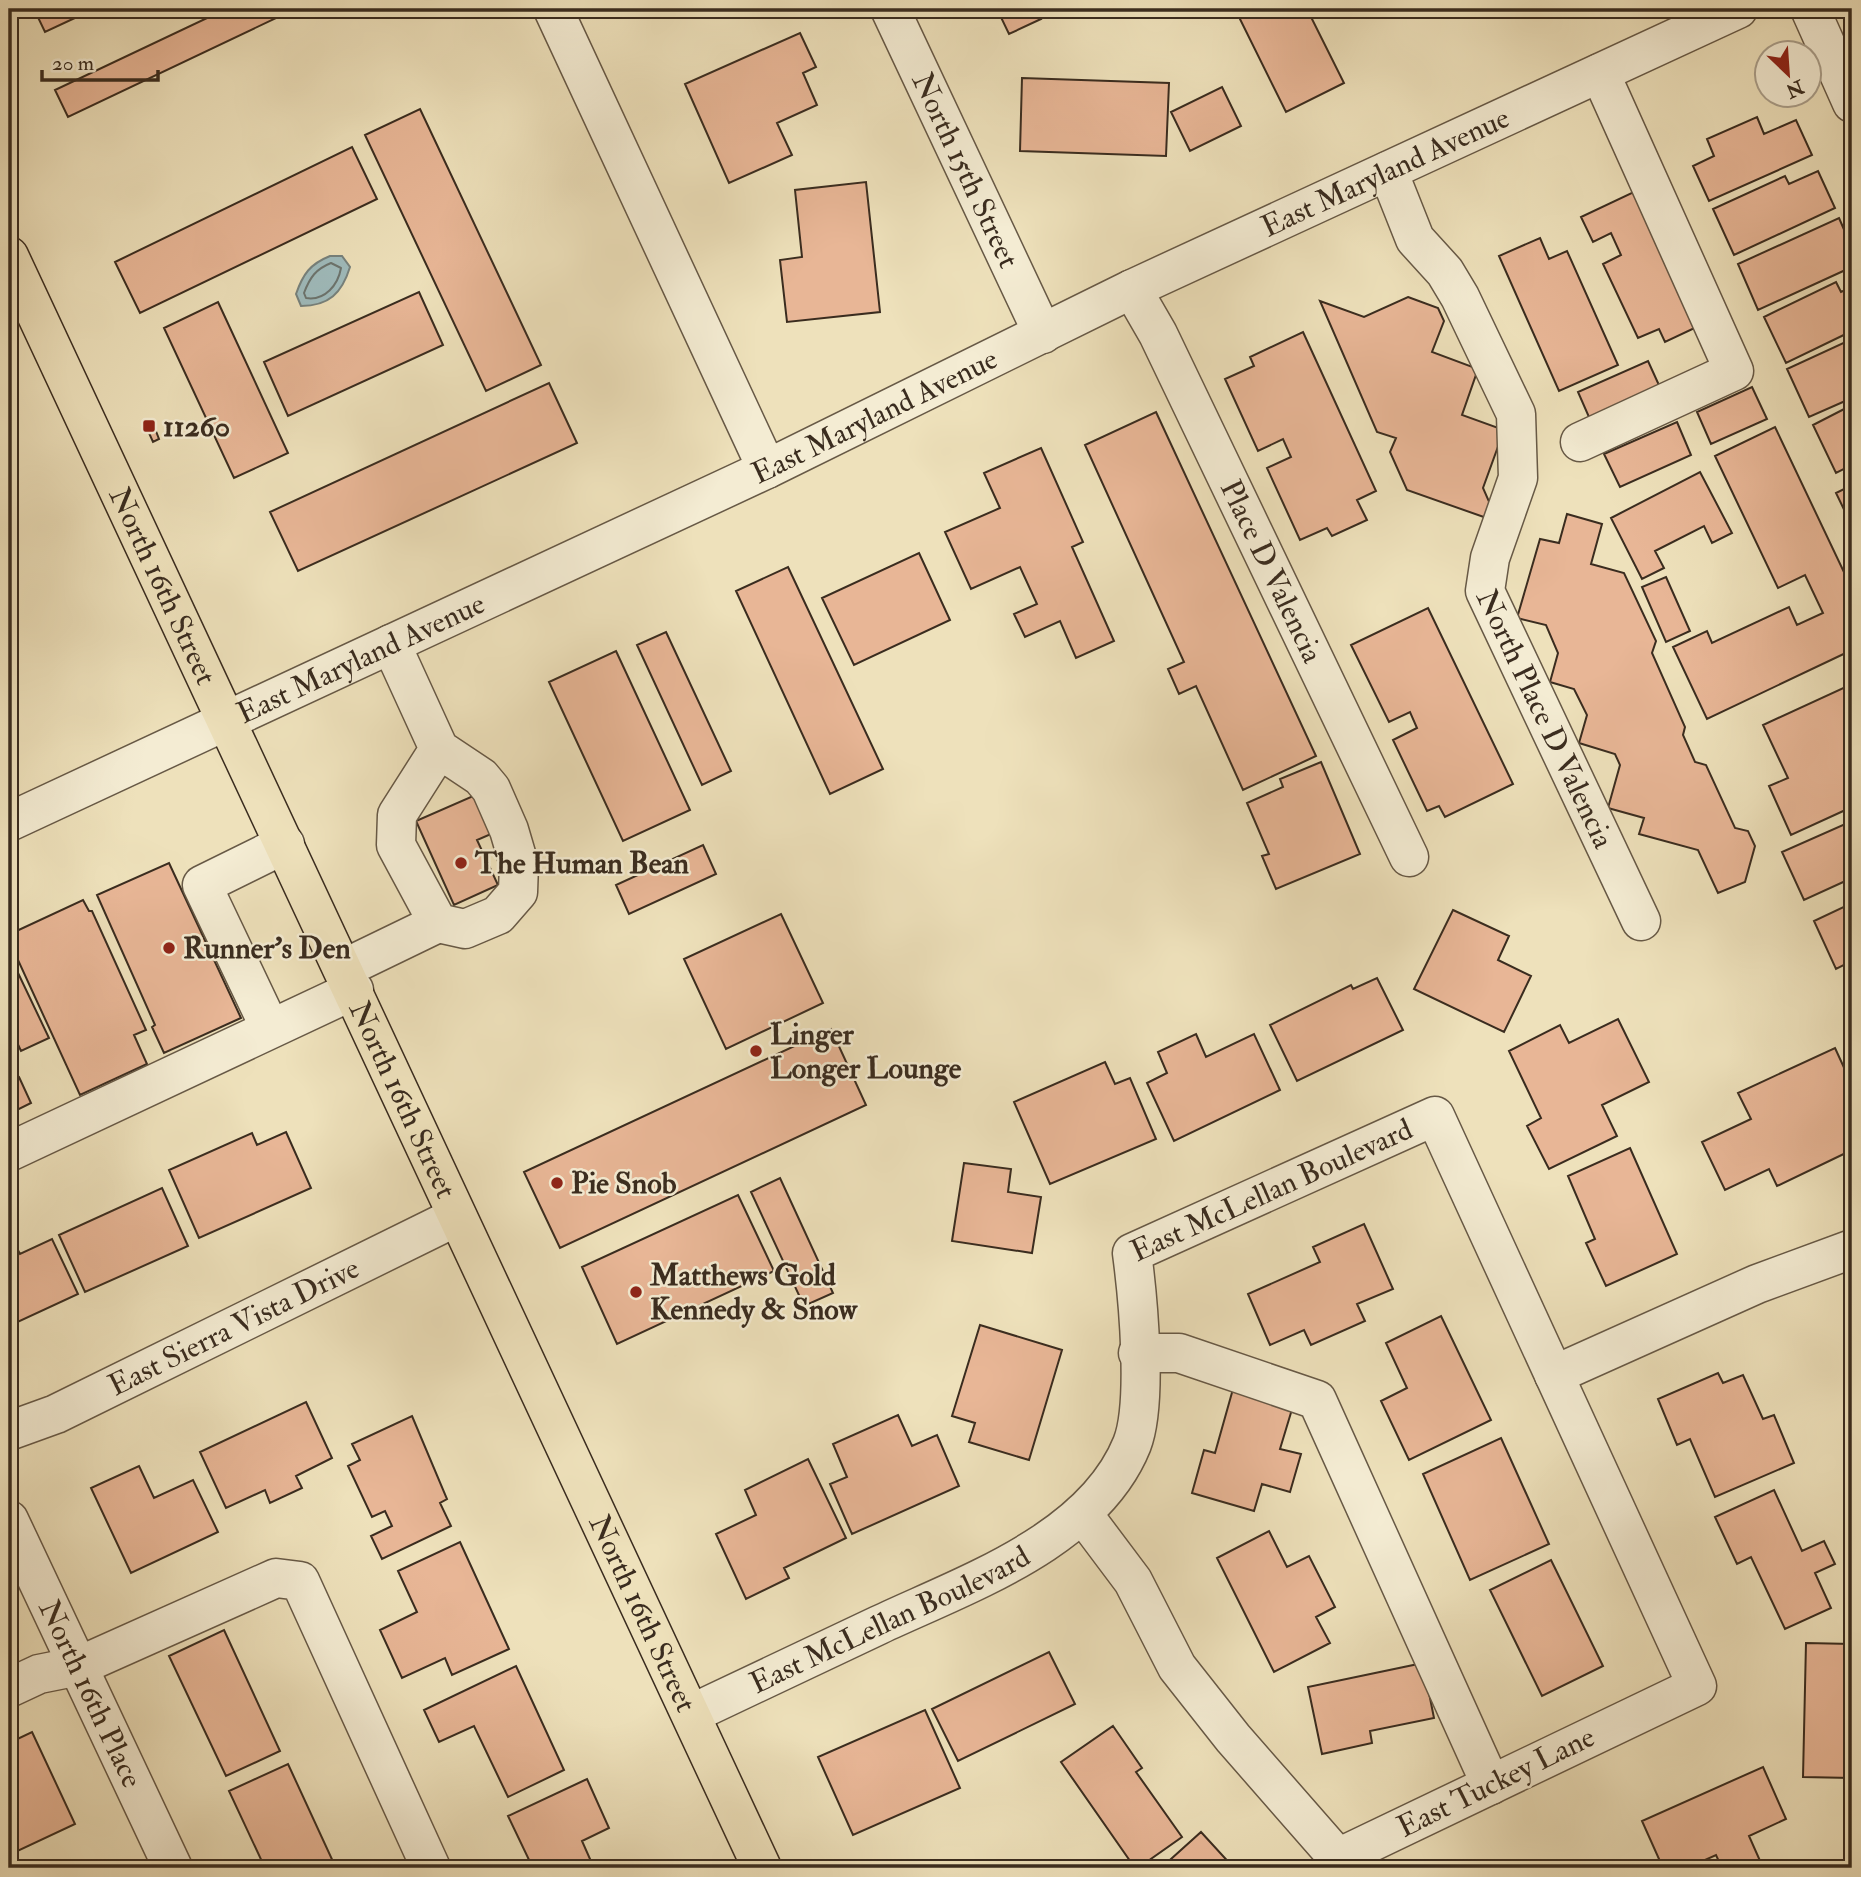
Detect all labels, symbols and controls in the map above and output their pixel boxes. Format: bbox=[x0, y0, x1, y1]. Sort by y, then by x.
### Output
scale bar bbox=[42, 38, 158, 82]
north arrow bbox=[1752, 38, 1822, 108]
text: 20 m bbox=[52, 50, 94, 77]
street label: North 15th Street bbox=[904, 66, 1028, 274]
text: N bbox=[1781, 74, 1808, 103]
street label: East Maryland Avenue bbox=[1255, 99, 1515, 245]
street label: East Maryland Avenue bbox=[746, 340, 1003, 492]
place label: 11260 bbox=[163, 408, 230, 445]
marker: 11260 bbox=[141, 418, 157, 434]
street label: Place D Valencia bbox=[1212, 474, 1332, 669]
street label: North 16th Street bbox=[101, 481, 225, 691]
street label: North Place D Valencia bbox=[1468, 583, 1623, 855]
street label: East Maryland Avenue bbox=[231, 585, 491, 732]
place label: The Human Bean bbox=[474, 845, 690, 882]
marker: The Human Bean bbox=[453, 855, 469, 871]
place label: Runner's Den bbox=[183, 930, 351, 967]
marker: Runner's Den bbox=[161, 940, 177, 956]
street label: North 16th Street bbox=[341, 995, 465, 1204]
place label: Linger Longer Lounge bbox=[770, 1016, 962, 1087]
marker: Linger Longer Lounge bbox=[748, 1043, 764, 1059]
street label: East McLellan Boulevard bbox=[1125, 1110, 1418, 1270]
place label: Pie Snob bbox=[571, 1165, 677, 1202]
marker: Pie Snob bbox=[549, 1175, 565, 1191]
street label: East Sierra Vista Drive bbox=[102, 1249, 365, 1404]
place label: Matthews Gold Kennedy & Snow bbox=[649, 1257, 859, 1328]
marker: Matthews Gold Kennedy & Snow bbox=[628, 1284, 644, 1300]
street label: North 16th Street bbox=[581, 1509, 705, 1718]
street label: East McLellan Boulevard bbox=[744, 1537, 1037, 1702]
street label: North 16th Place bbox=[31, 1594, 151, 1794]
street label: East Tuckey Lane bbox=[1391, 1718, 1601, 1846]

